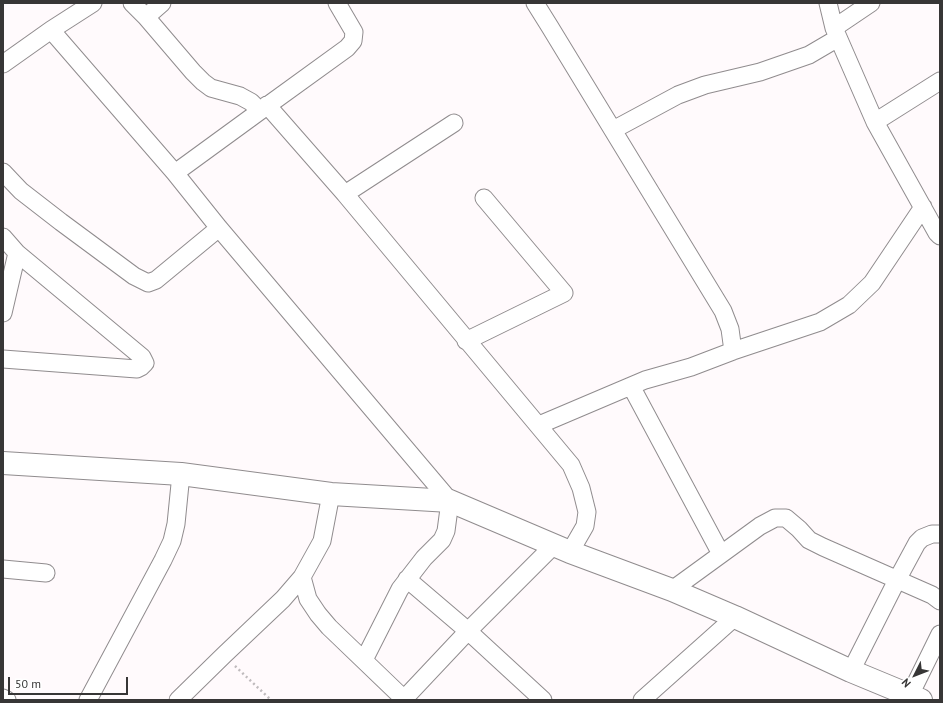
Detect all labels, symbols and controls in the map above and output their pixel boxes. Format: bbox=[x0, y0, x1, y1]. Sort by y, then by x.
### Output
north arrow bbox=[895, 655, 935, 695]
scale bar bbox=[10, 669, 130, 695]
text: 50 m bbox=[15, 676, 41, 691]
text: N bbox=[898, 676, 914, 690]

